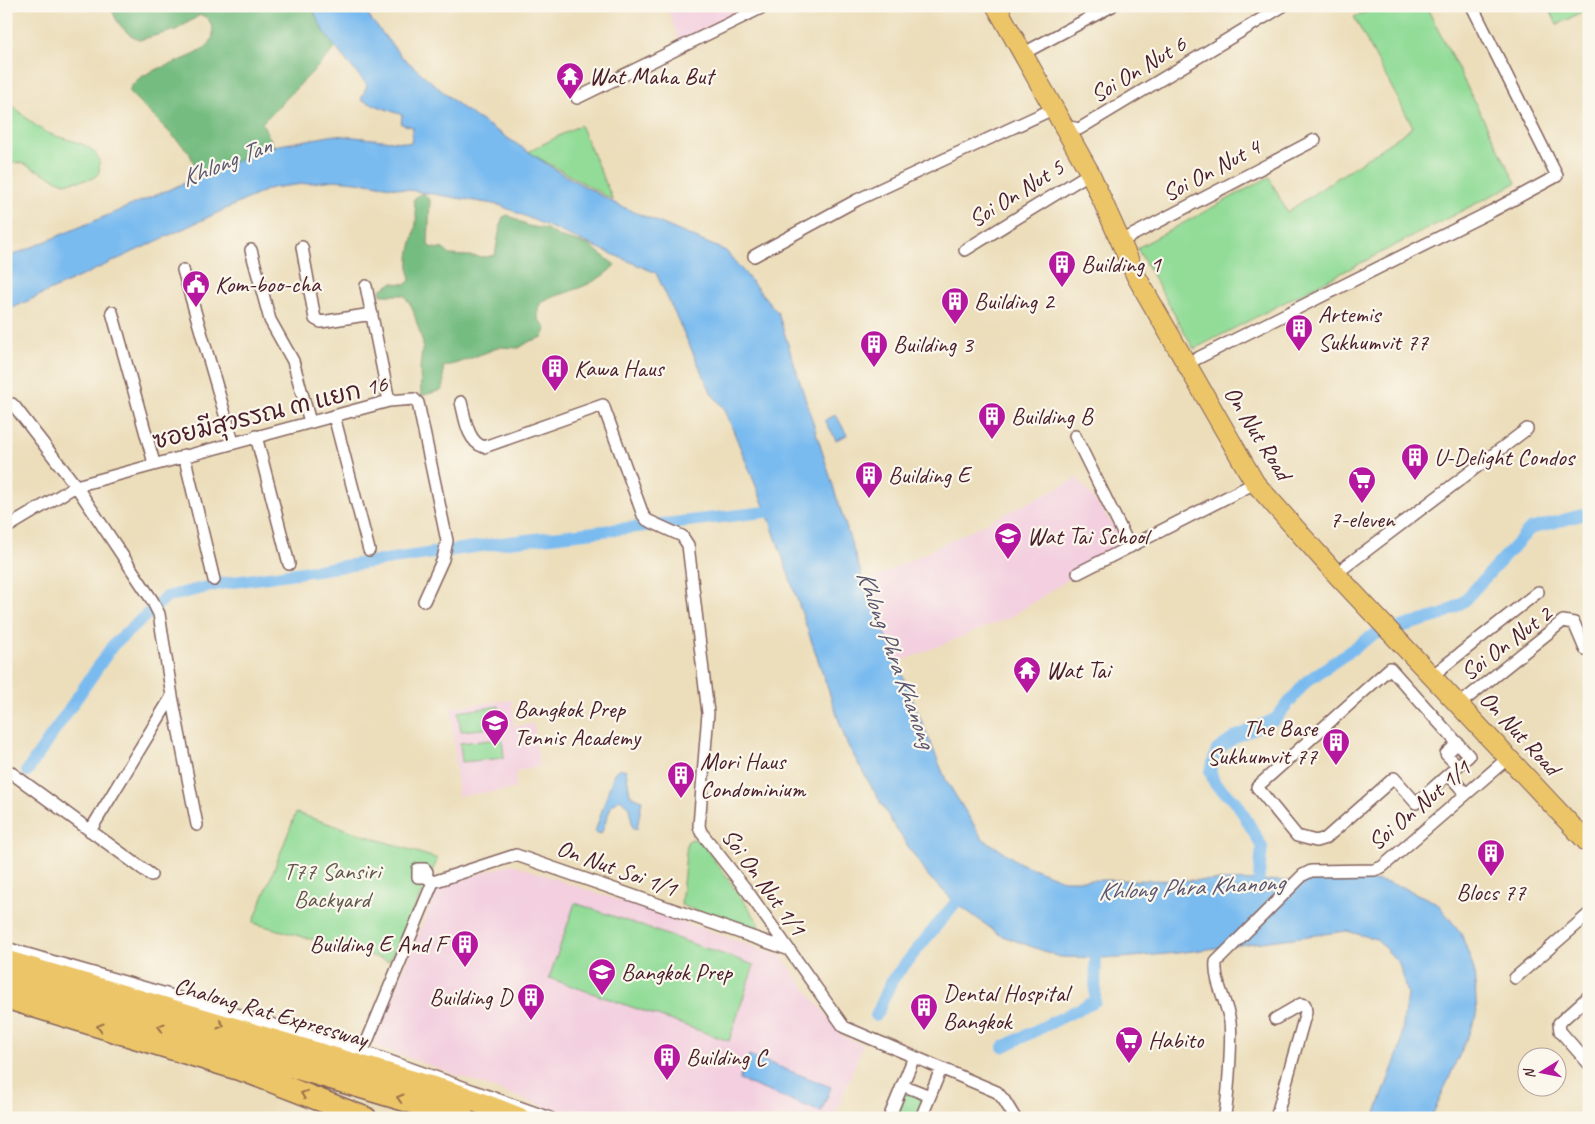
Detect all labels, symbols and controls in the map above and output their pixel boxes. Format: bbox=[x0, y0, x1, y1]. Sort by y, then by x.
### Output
street label: Soi On Nut 6 bbox=[1085, 28, 1192, 109]
temple icon: Wat Maha But bbox=[555, 61, 585, 100]
place label: Wat Maha But bbox=[589, 61, 716, 91]
water label: Khlong Tan bbox=[176, 129, 277, 194]
street label: Soi On Nut 4 bbox=[1157, 131, 1267, 208]
street label: Soi On Nut 5 bbox=[963, 151, 1070, 234]
building icon: Building 1 bbox=[1047, 249, 1077, 288]
place label: Building 1 bbox=[1081, 249, 1162, 279]
public building icon: Kom-boo-cha bbox=[181, 269, 211, 308]
place label: Kom-boo-cha bbox=[215, 269, 322, 299]
building icon: Building 2 bbox=[940, 286, 970, 325]
place label: Building 2 bbox=[974, 286, 1056, 316]
place label: Artemis Sukhumvit 77 bbox=[1318, 299, 1429, 357]
building icon: Artemis Sukhumvit 77 bbox=[1284, 313, 1314, 352]
building icon: Building 3 bbox=[859, 329, 889, 368]
place label: Building 3 bbox=[893, 329, 975, 359]
building icon: Kawa Haus bbox=[540, 353, 570, 392]
place label: Kawa Haus bbox=[574, 353, 665, 383]
street label: ซอยมีสุวรรณ ๓ แยก 16 bbox=[150, 368, 392, 459]
street label: On Nut Road bbox=[1217, 380, 1300, 489]
building icon: Building B bbox=[977, 401, 1007, 440]
place label: Building B bbox=[1011, 401, 1094, 431]
building icon: U-Delight Condos bbox=[1400, 442, 1430, 481]
place label: U-Delight Condos bbox=[1434, 442, 1577, 472]
building icon: Building E bbox=[854, 460, 884, 499]
place label: Building E bbox=[888, 460, 973, 490]
supermarket icon: 7-eleven bbox=[1347, 465, 1377, 504]
place label: 7-eleven bbox=[1329, 504, 1396, 534]
school or university icon: Wat Tai School bbox=[993, 521, 1023, 560]
place label: Wat Tai School bbox=[1027, 521, 1152, 551]
water label: Khlong Phra Khanong bbox=[849, 566, 944, 755]
street label: Soi On Nut 2 bbox=[1454, 598, 1559, 687]
temple icon: Wat Tai bbox=[1012, 655, 1042, 694]
place label: Wat Tai bbox=[1046, 655, 1113, 685]
street label: On Nut Road bbox=[1473, 684, 1569, 784]
place label: Bangkok Prep Tennis Academy bbox=[514, 694, 642, 752]
school or university icon: Bangkok Prep Tennis Academy bbox=[480, 708, 510, 747]
place label: The Base Sukhumvit 77 bbox=[1207, 713, 1319, 771]
building icon: The Base Sukhumvit 77 bbox=[1321, 727, 1351, 766]
place label: Mori Haus Condominium bbox=[700, 746, 807, 804]
street label: Soi On Nut 1/1 bbox=[1361, 752, 1478, 857]
building icon: Mori Haus Condominium bbox=[666, 760, 696, 799]
street label: Soi On Nut 1/1 bbox=[715, 823, 814, 942]
street label: On Nut Soi 1/1 bbox=[553, 832, 682, 904]
building icon: Blocs 77 bbox=[1476, 838, 1506, 877]
park label: T77 Sansiri Backyard bbox=[284, 856, 384, 914]
water label: Khlong Phra Khanong bbox=[1097, 866, 1288, 908]
place label: Blocs 77 bbox=[1456, 877, 1527, 907]
place label: Building E And F bbox=[310, 929, 451, 959]
building icon: Building E And F bbox=[450, 929, 480, 968]
school or university icon: Bangkok Prep bbox=[587, 957, 617, 996]
place label: Bangkok Prep bbox=[621, 957, 734, 987]
street label: Chalong Rat Expressway bbox=[171, 970, 373, 1054]
place label: Dental Hospital Bangkok bbox=[943, 978, 1072, 1036]
place label: Building D bbox=[429, 982, 514, 1012]
building icon: Building D bbox=[516, 982, 546, 1021]
building icon: Dental Hospital Bangkok bbox=[909, 992, 939, 1031]
one-way arrow bbox=[216, 1019, 224, 1029]
one-way arrow bbox=[97, 1023, 105, 1033]
one-way arrow bbox=[157, 1023, 165, 1033]
supermarket icon: Habito bbox=[1114, 1025, 1144, 1064]
place label: Habito bbox=[1148, 1025, 1205, 1055]
building icon: Building C bbox=[652, 1042, 682, 1081]
place label: Building C bbox=[686, 1042, 769, 1072]
north arrow bbox=[1518, 1046, 1568, 1096]
text: N bbox=[1520, 1066, 1539, 1080]
one-way arrow bbox=[300, 1090, 309, 1100]
one-way arrow bbox=[397, 1094, 405, 1104]

